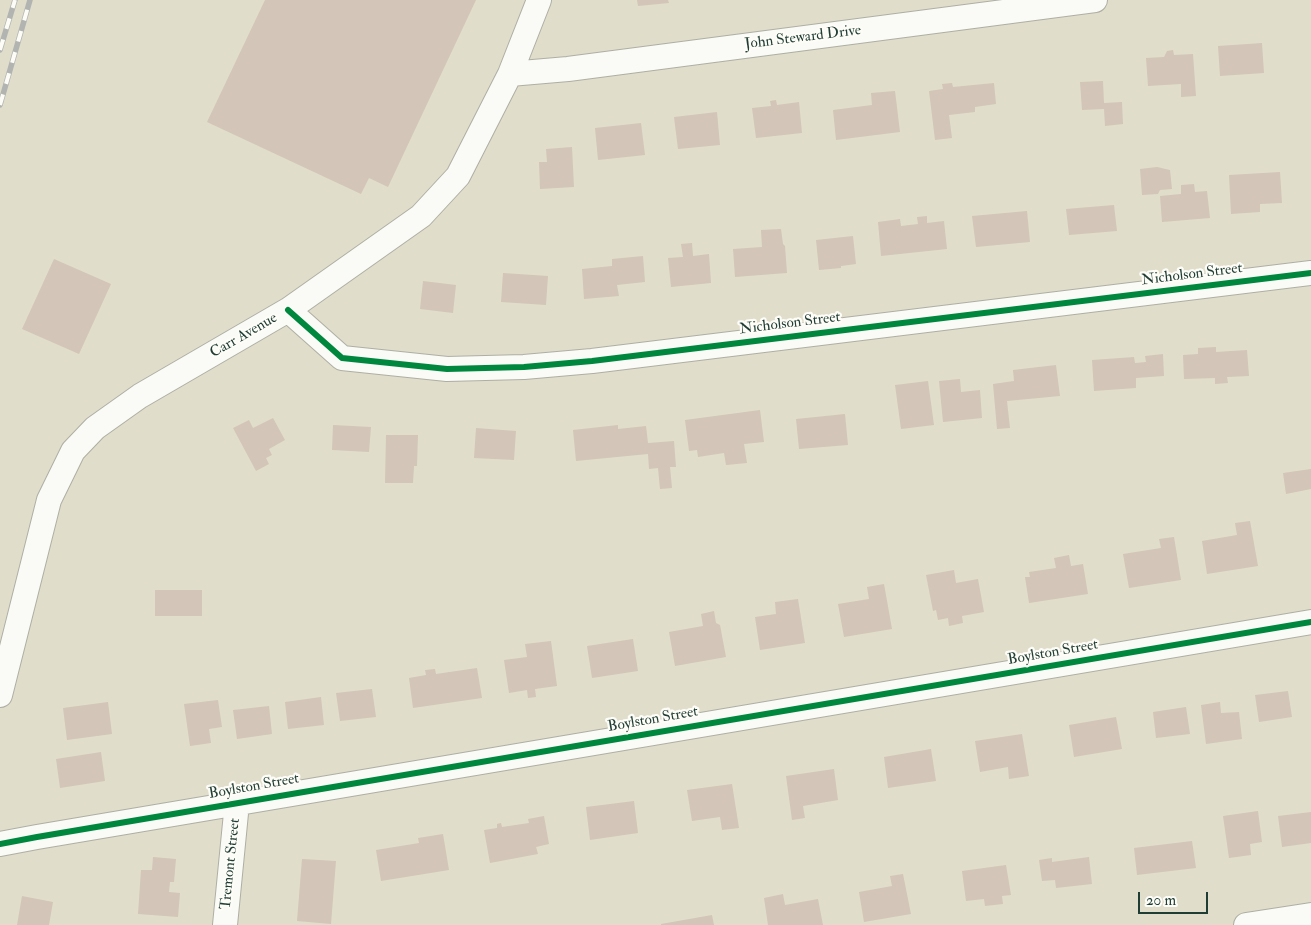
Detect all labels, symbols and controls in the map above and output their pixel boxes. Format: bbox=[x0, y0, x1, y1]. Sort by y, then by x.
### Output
street label: John Steward Drive bbox=[744, 22, 862, 54]
street label: Nicholson Street bbox=[1141, 260, 1243, 290]
street label: Carr Avenue bbox=[207, 309, 281, 363]
street label: Nicholson Street bbox=[739, 309, 841, 339]
street label: Boylston Street bbox=[1006, 636, 1100, 670]
street label: Boylston Street bbox=[606, 703, 700, 737]
street label: Boylston Street bbox=[207, 770, 301, 804]
street label: Tremont Street bbox=[217, 817, 245, 911]
scale bar bbox=[1141, 882, 1211, 914]
text: 20 m bbox=[1146, 891, 1176, 910]

